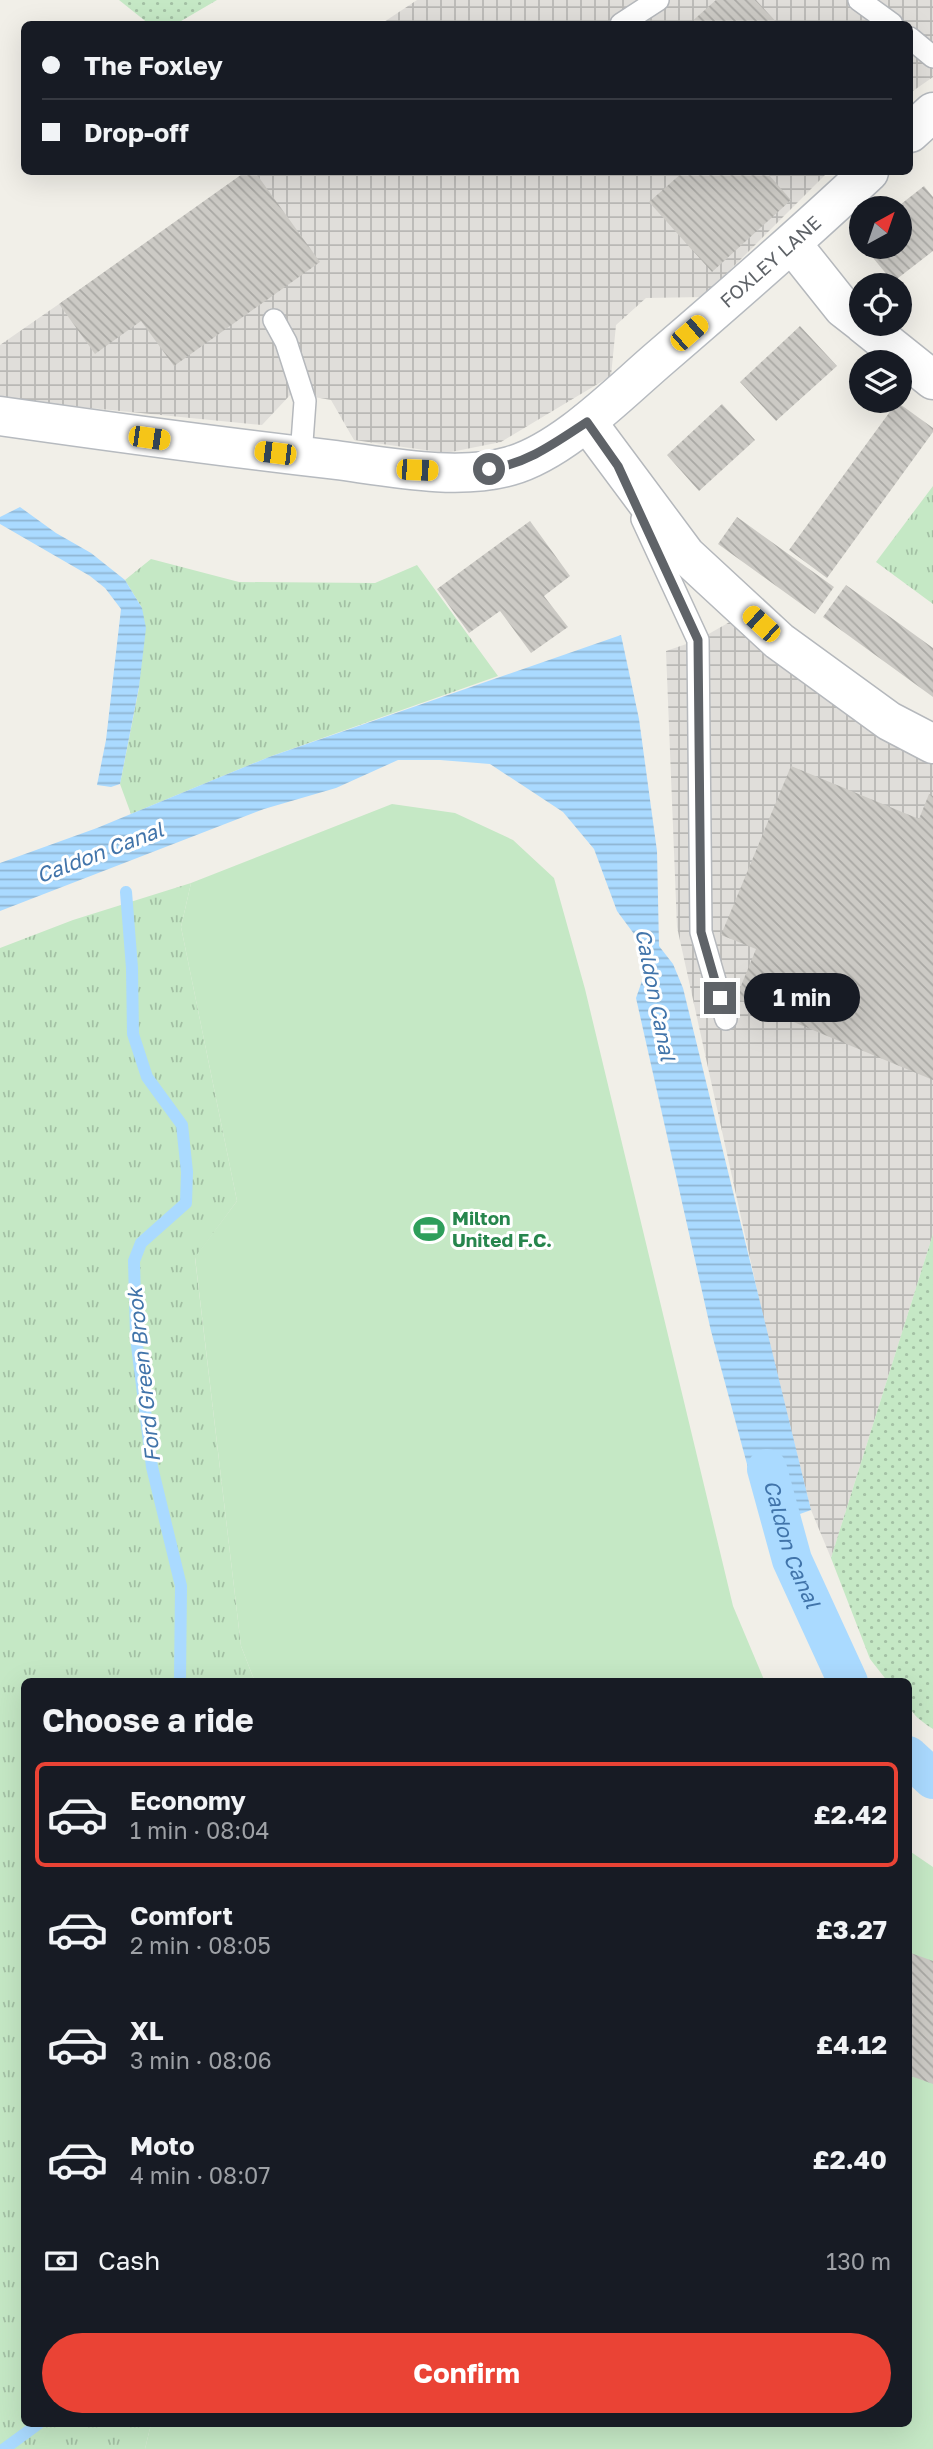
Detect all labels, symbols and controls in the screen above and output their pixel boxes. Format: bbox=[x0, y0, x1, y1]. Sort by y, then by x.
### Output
text: The Foxley bbox=[84, 50, 223, 81]
text: Drop-off bbox=[84, 117, 189, 148]
north arrow bbox=[849, 196, 912, 259]
map controls bbox=[849, 196, 912, 413]
street label: FOXLEY LANE bbox=[715, 210, 825, 312]
button: locate bbox=[849, 273, 912, 336]
car bbox=[667, 311, 712, 355]
button: layers bbox=[849, 350, 912, 413]
car bbox=[127, 425, 172, 451]
car bbox=[253, 440, 298, 466]
route start bbox=[473, 453, 505, 485]
car bbox=[396, 459, 439, 481]
car bbox=[739, 602, 784, 646]
water label: Caldon Canal bbox=[32, 815, 168, 888]
water label: Caldon Canal bbox=[630, 927, 682, 1064]
callout: 1 min bbox=[744, 974, 860, 1023]
route end bbox=[704, 982, 736, 1014]
text: 1 min bbox=[773, 983, 831, 1011]
place label: Milton United F.C. bbox=[452, 1206, 552, 1251]
sports icon: Milton United F.C. bbox=[412, 1212, 446, 1246]
water label: Ford Green Brook bbox=[121, 1284, 165, 1464]
water label: Caldon Canal bbox=[759, 1477, 827, 1613]
text: Choose a ride bbox=[42, 1701, 254, 1739]
icon: car bbox=[46, 1783, 109, 1846]
text: Economy bbox=[130, 1785, 246, 1816]
text: £2.42 bbox=[814, 1799, 887, 1830]
text: 1 min · 08:04 bbox=[130, 1816, 269, 1844]
icon: car bbox=[46, 1898, 109, 1961]
text: Comfort bbox=[130, 1900, 233, 1931]
text: £3.27 bbox=[816, 1914, 887, 1945]
text: 2 min · 08:05 bbox=[130, 1931, 271, 1959]
icon: car bbox=[46, 2013, 109, 2076]
text: XL bbox=[130, 2015, 164, 2046]
text: £4.12 bbox=[816, 2029, 887, 2060]
text: 3 min · 08:06 bbox=[130, 2046, 272, 2074]
icon: car bbox=[46, 2128, 109, 2191]
text: Moto bbox=[130, 2130, 195, 2161]
text: £2.40 bbox=[813, 2144, 887, 2175]
text: 4 min · 08:07 bbox=[130, 2161, 270, 2189]
icon: cash bbox=[42, 2242, 80, 2280]
text: Cash bbox=[98, 2245, 160, 2276]
text: 130 m bbox=[826, 2247, 891, 2275]
button: Confirm bbox=[42, 2333, 891, 2413]

